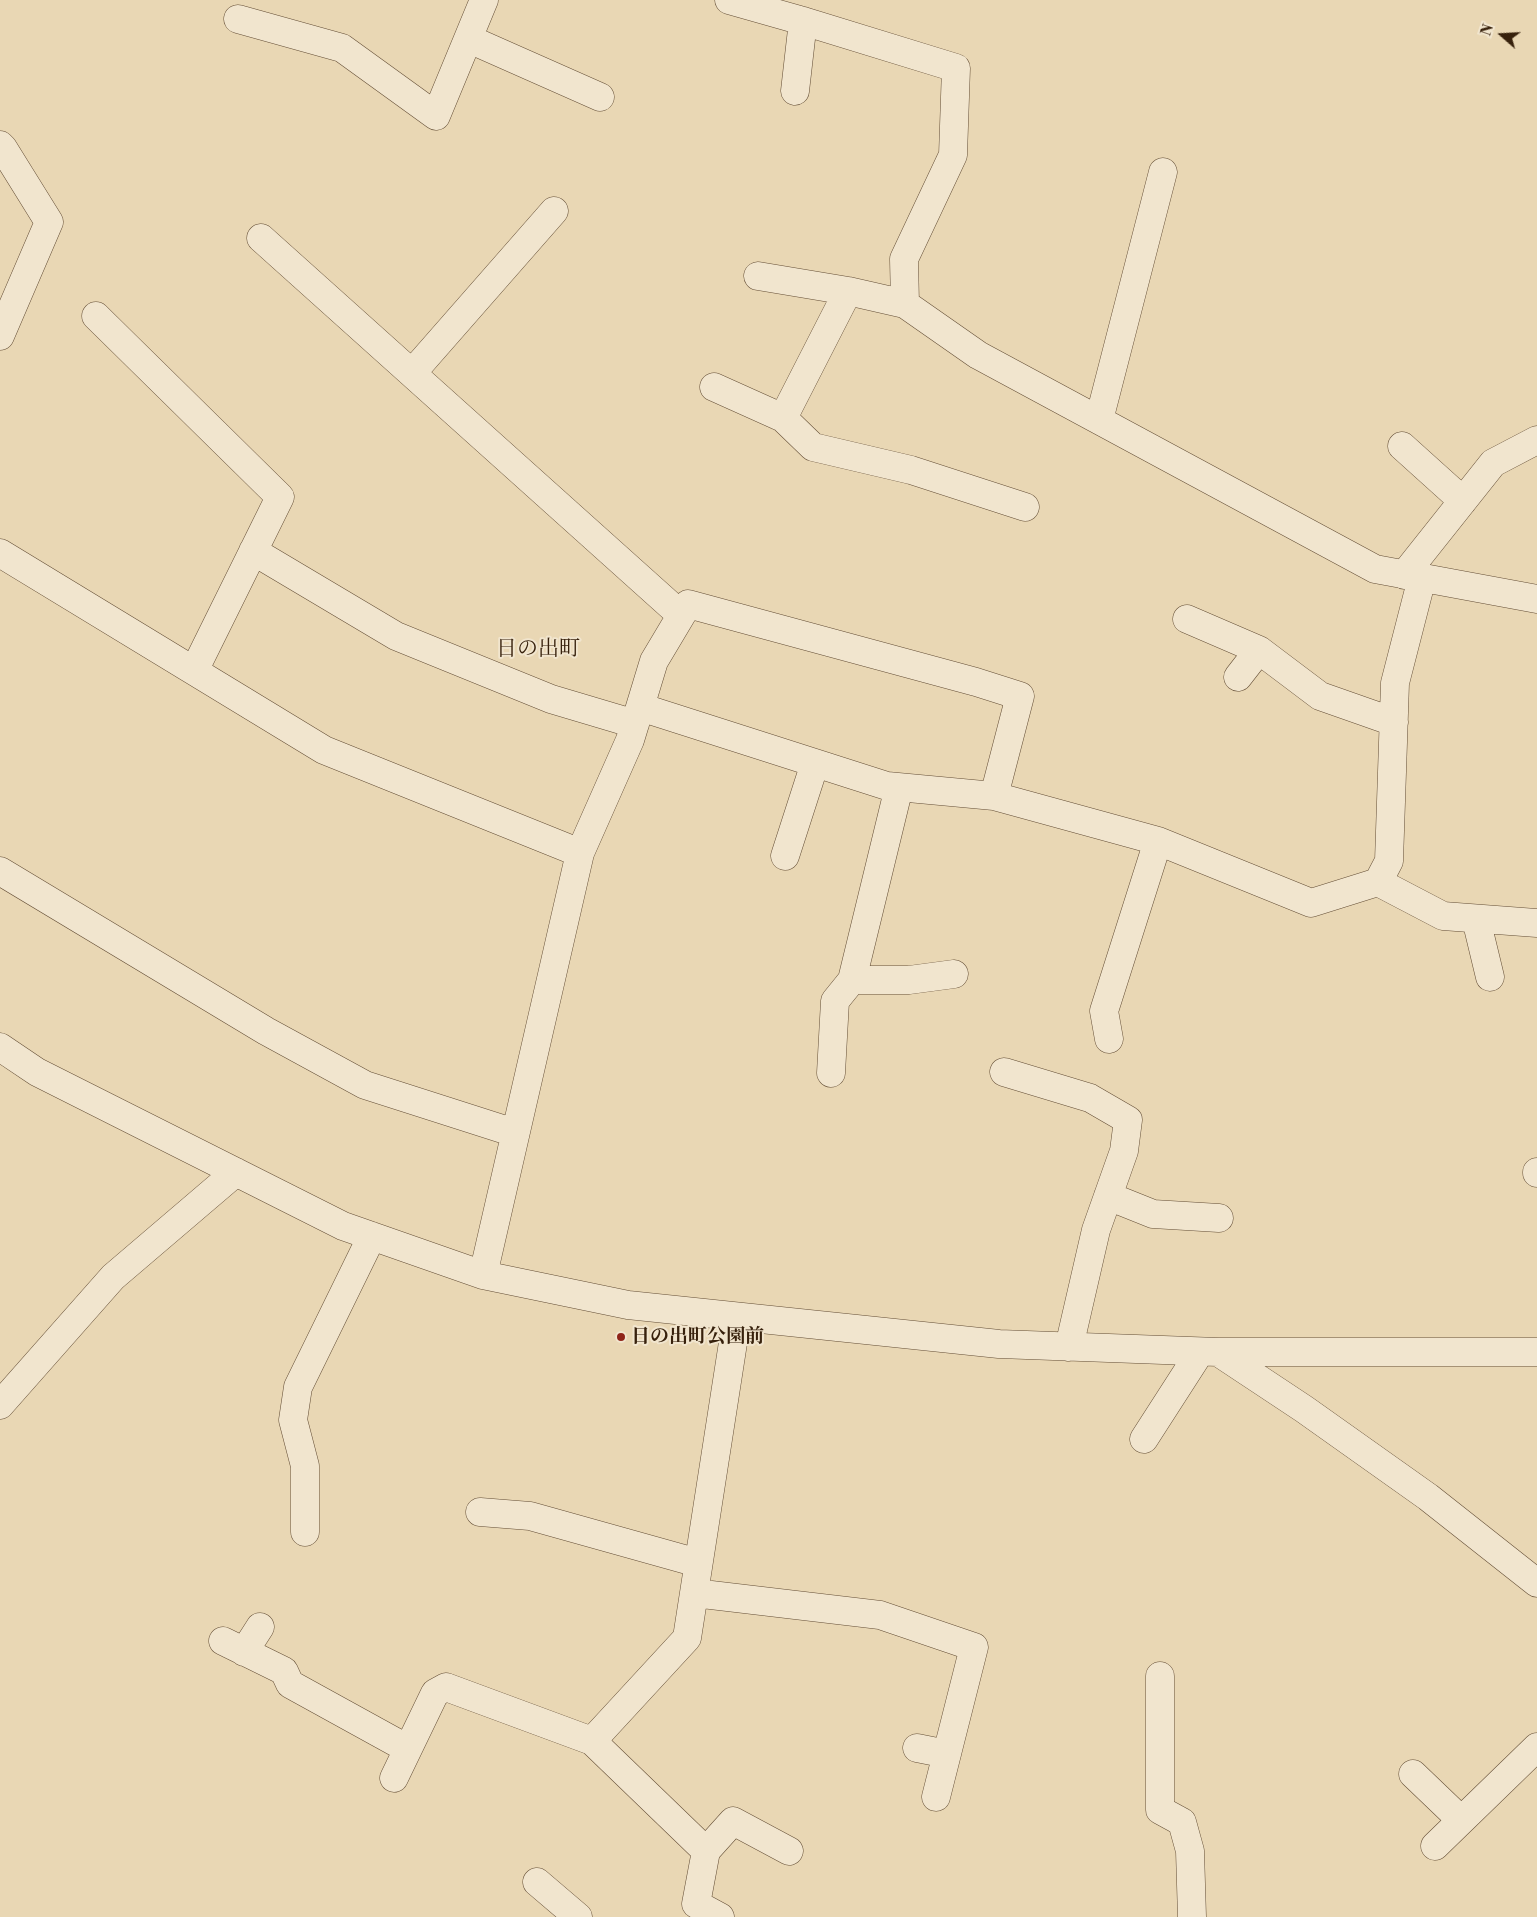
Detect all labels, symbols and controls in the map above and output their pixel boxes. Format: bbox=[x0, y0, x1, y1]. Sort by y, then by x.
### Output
north arrow bbox=[1477, 10, 1527, 60]
text: N bbox=[1478, 22, 1498, 38]
district label: 日の出町 bbox=[496, 637, 580, 663]
place label: 日の出町公園前 bbox=[631, 1326, 764, 1348]
marker: 日の出町公園前 bbox=[615, 1331, 627, 1343]

